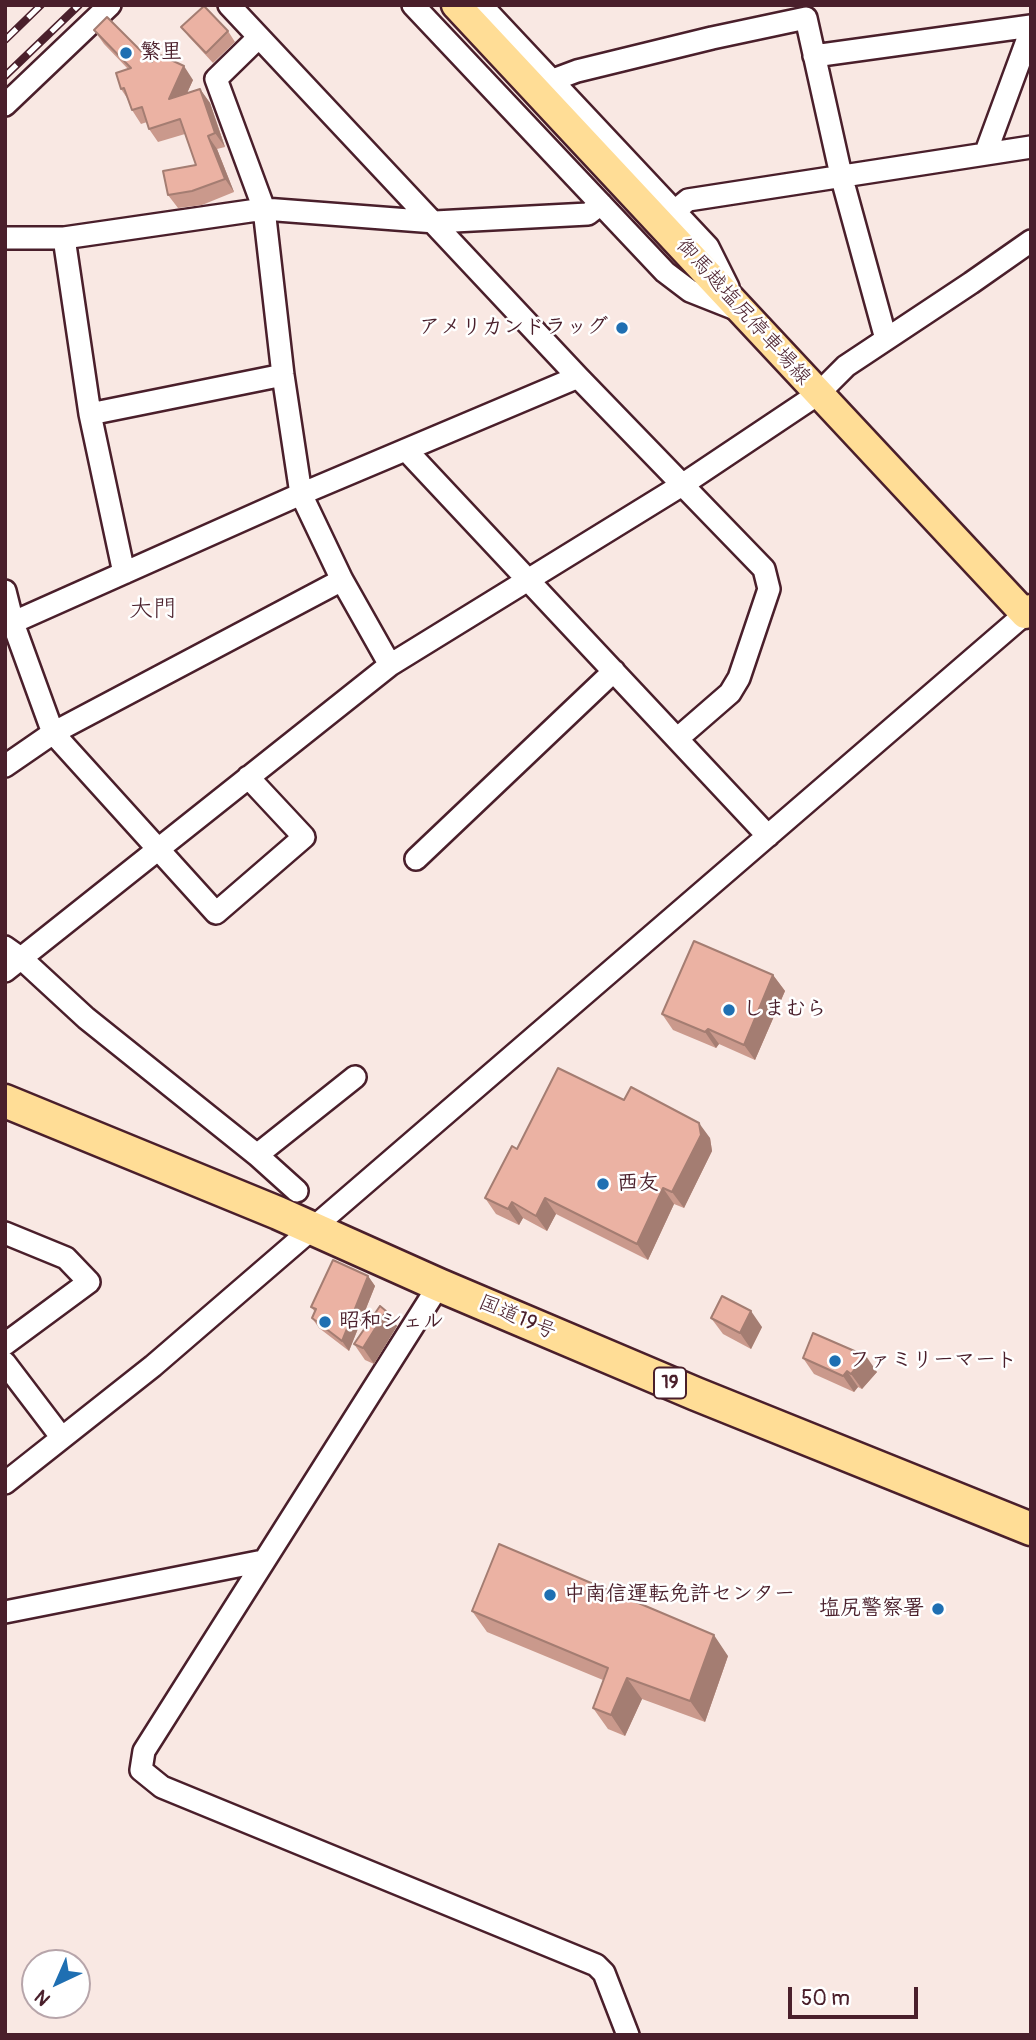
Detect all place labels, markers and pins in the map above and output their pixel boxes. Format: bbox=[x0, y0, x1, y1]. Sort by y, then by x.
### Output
place label: 繁里 bbox=[140, 40, 182, 66]
marker: 繁里 bbox=[118, 45, 134, 61]
place label: アメリカンドラッグ bbox=[419, 315, 608, 341]
marker: アメリカンドラッグ bbox=[614, 320, 630, 336]
place label: しまむら bbox=[743, 997, 827, 1023]
marker: しまむら bbox=[721, 1002, 737, 1018]
place label: 西友 bbox=[617, 1171, 659, 1197]
marker: 西友 bbox=[595, 1176, 611, 1192]
place label: 昭和シェル bbox=[339, 1309, 444, 1335]
marker: 昭和シェル bbox=[317, 1314, 333, 1330]
place label: ファミリーマート bbox=[849, 1348, 1017, 1374]
marker: ファミリーマート bbox=[827, 1353, 843, 1369]
place label: 中南信運転免許センター bbox=[564, 1582, 795, 1608]
marker: 中南信運転免許センター bbox=[542, 1587, 558, 1603]
place label: 塩尻警察署 bbox=[819, 1596, 924, 1622]
marker: 塩尻警察署 bbox=[930, 1601, 946, 1617]

